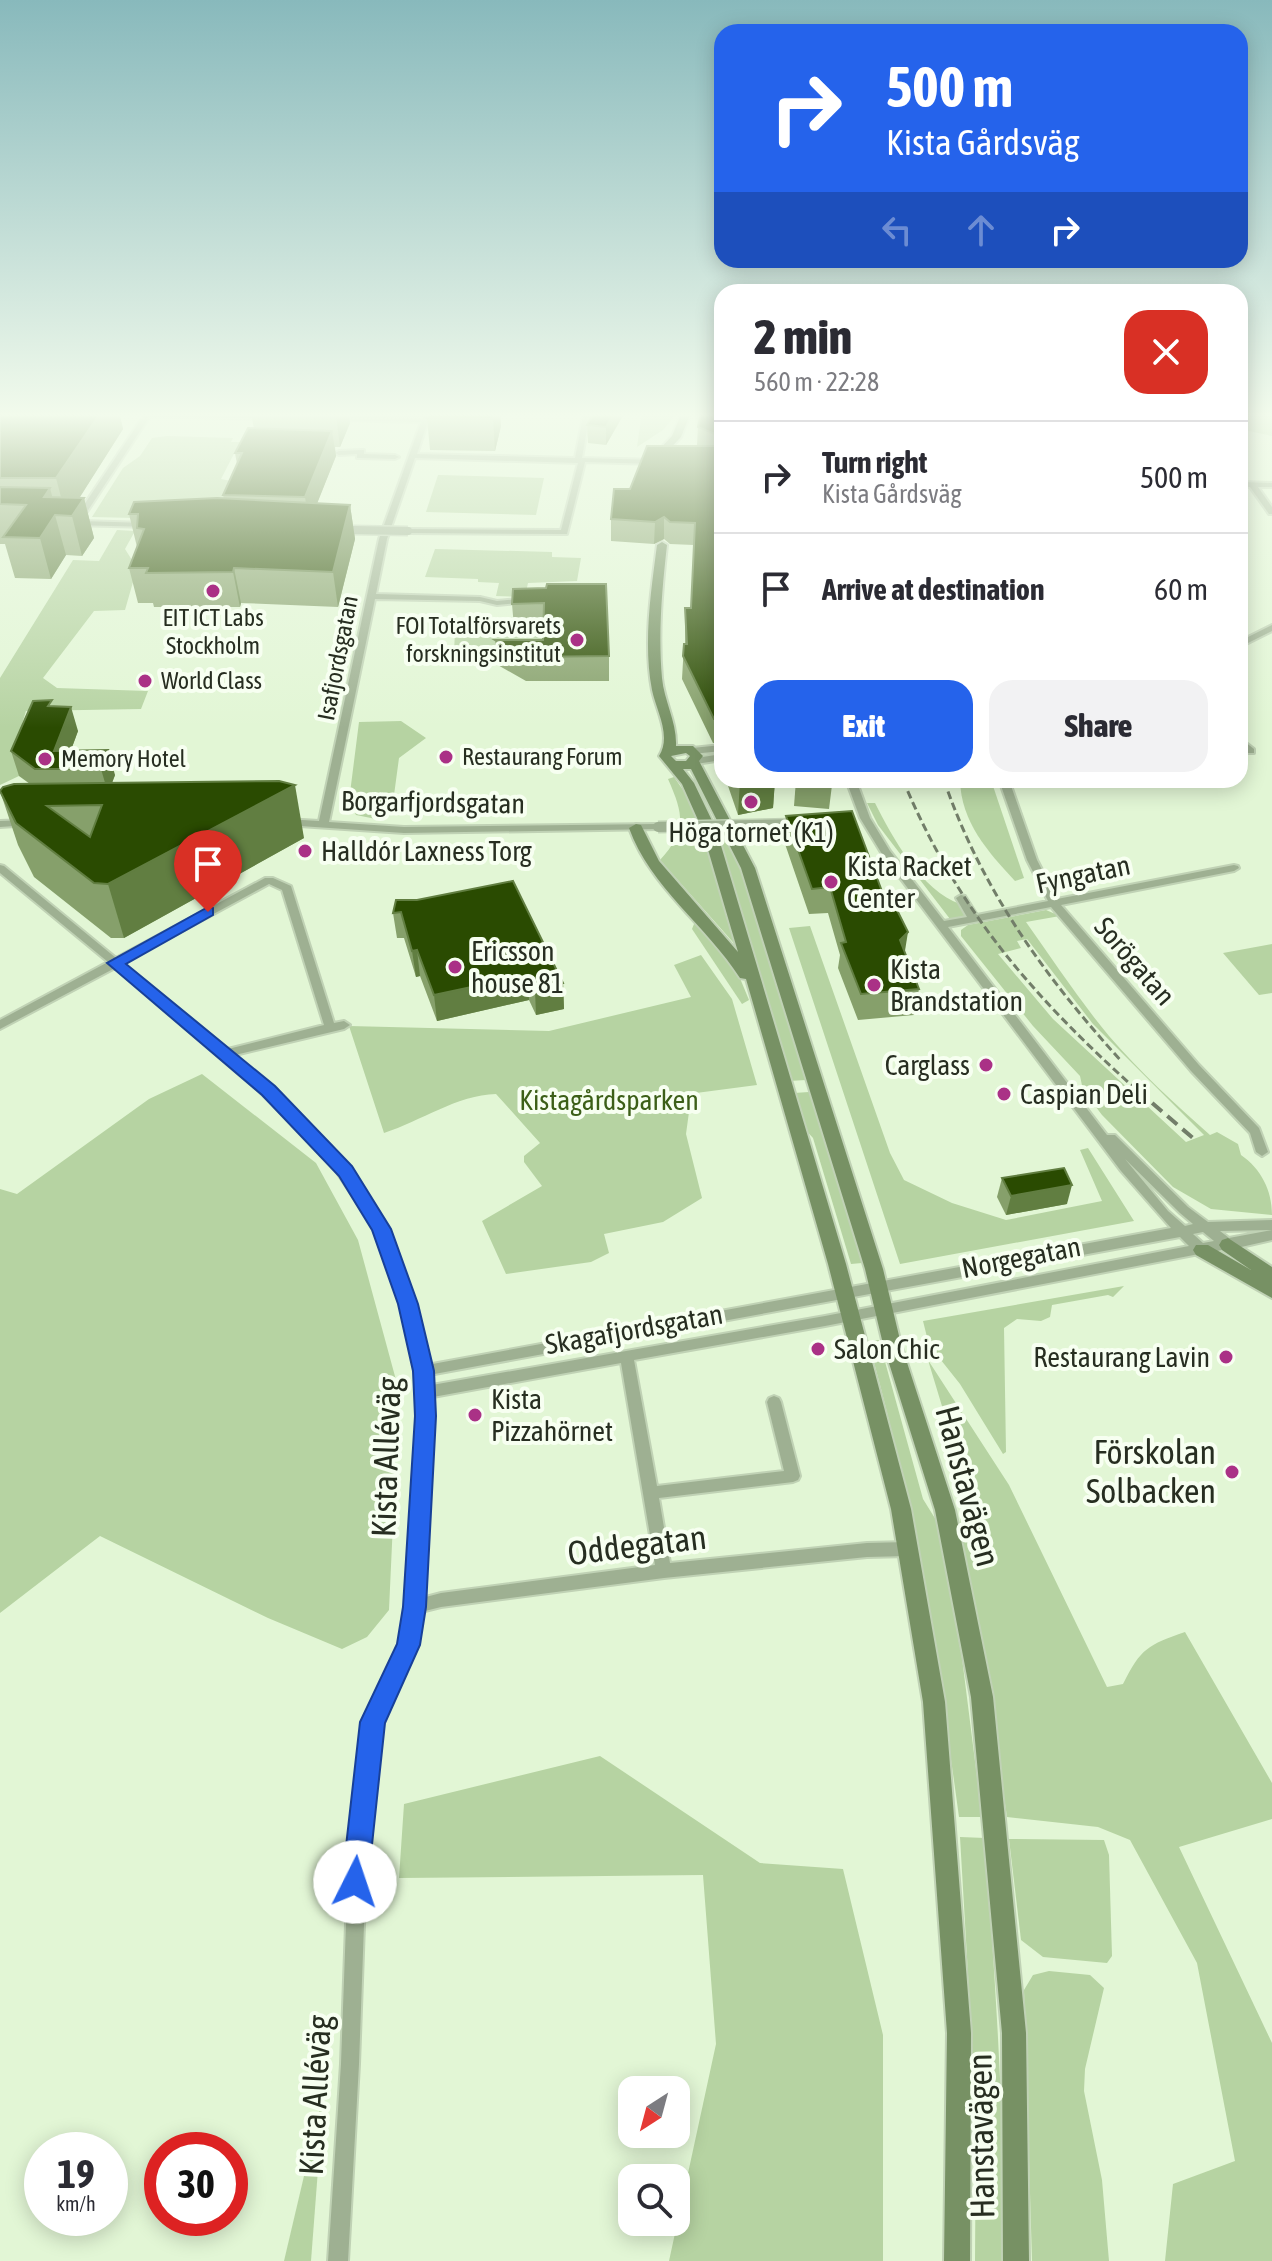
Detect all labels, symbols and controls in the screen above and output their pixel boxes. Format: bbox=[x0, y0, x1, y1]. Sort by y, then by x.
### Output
text: 500 m bbox=[886, 55, 1013, 119]
icon: right bbox=[754, 56, 858, 160]
text: Kista Gårdsväg bbox=[886, 121, 1080, 163]
icon: left bbox=[875, 208, 919, 252]
icon: ahead bbox=[959, 208, 1003, 252]
icon: right bbox=[1043, 208, 1087, 252]
text: 2 min bbox=[754, 309, 852, 364]
button: close bbox=[1124, 310, 1208, 394]
text: 560 m · 22:28 bbox=[754, 367, 879, 397]
text: Turn right bbox=[822, 445, 928, 479]
icon: right bbox=[754, 455, 798, 499]
text: 500 m bbox=[1140, 460, 1208, 494]
text: Kista Gårdsväg bbox=[822, 479, 962, 509]
icon: arrive bbox=[754, 567, 798, 611]
text: Arrive at destination bbox=[822, 572, 1044, 606]
text: 60 m bbox=[1154, 572, 1208, 606]
marker: EIT ICT Labs Stockholm bbox=[204, 582, 222, 600]
street label: Isafjordsgatan bbox=[312, 593, 363, 723]
place label: EIT ICT Labs Stockholm bbox=[162, 604, 264, 659]
place label: FOI Totalförsvarets forskningsinstitut bbox=[395, 612, 561, 667]
marker: FOI Totalförsvarets forskningsinstitut bbox=[568, 631, 586, 649]
place label: World Class bbox=[161, 667, 262, 694]
marker: World Class bbox=[136, 672, 154, 690]
button: Exit bbox=[754, 680, 973, 772]
button: Share bbox=[989, 680, 1208, 772]
place label: Restaurang Forum bbox=[462, 743, 622, 770]
place label: Memory Hotel bbox=[61, 745, 187, 772]
marker: Restaurang Forum bbox=[437, 748, 455, 766]
marker: Memory Hotel bbox=[36, 750, 54, 768]
street label: Borgarfjordsgatan bbox=[341, 784, 525, 820]
marker: Höga tornet (K1) bbox=[742, 793, 760, 811]
place label: Höga tornet (K1) bbox=[668, 816, 834, 848]
pin bbox=[174, 830, 242, 912]
place label: Halldór Laxness Torg bbox=[321, 835, 532, 867]
icon: arrive bbox=[186, 842, 230, 886]
marker: Halldór Laxness Torg bbox=[296, 842, 314, 860]
street label: Fyngatan bbox=[1033, 848, 1133, 900]
place label: Kista Racket Center bbox=[847, 850, 972, 914]
marker: Kista Racket Center bbox=[822, 873, 840, 891]
street label: Sorögatan bbox=[1088, 911, 1182, 1011]
place label: Ericsson house 81 bbox=[471, 935, 564, 999]
place label: Kista Brandstation bbox=[890, 953, 1023, 1017]
marker: Ericsson house 81 bbox=[446, 958, 464, 976]
marker: Kista Brandstation bbox=[865, 976, 883, 994]
place label: Carglass bbox=[885, 1049, 970, 1081]
marker: Carglass bbox=[977, 1056, 995, 1074]
place label: Caspian Deli bbox=[1020, 1078, 1148, 1110]
park label: Kistagårdsparken bbox=[519, 1084, 699, 1116]
marker: Caspian Deli bbox=[995, 1085, 1013, 1103]
street label: Norgegatan bbox=[959, 1230, 1083, 1284]
street label: Skagafjordsgatan bbox=[543, 1298, 725, 1360]
place label: Salon Chic bbox=[834, 1333, 940, 1365]
marker: Salon Chic bbox=[809, 1340, 827, 1358]
place label: Restaurang Lavin bbox=[1033, 1341, 1210, 1373]
marker: Restaurang Lavin bbox=[1217, 1348, 1235, 1366]
street label: Kista Alléväg bbox=[363, 1376, 408, 1538]
place label: Kista Pizzahörnet bbox=[491, 1383, 613, 1447]
street label: Hanstavägen bbox=[928, 1401, 1009, 1571]
marker: Kista Pizzahörnet bbox=[466, 1406, 484, 1424]
place label: Förskolan Solbacken bbox=[1086, 1432, 1216, 1510]
marker: Förskolan Solbacken bbox=[1223, 1463, 1241, 1481]
street label: Oddegatan bbox=[565, 1517, 708, 1572]
position arrow bbox=[313, 1840, 397, 1924]
street label: Kista Alléväg bbox=[291, 2014, 338, 2176]
street label: Hanstavägen bbox=[960, 2053, 1001, 2219]
north arrow bbox=[618, 2076, 690, 2148]
map controls bbox=[618, 2076, 690, 2236]
speed limit sign: 30 bbox=[144, 2132, 248, 2236]
text: 19 bbox=[57, 2151, 95, 2196]
button: search bbox=[618, 2164, 690, 2236]
text: km/h bbox=[56, 2192, 96, 2215]

